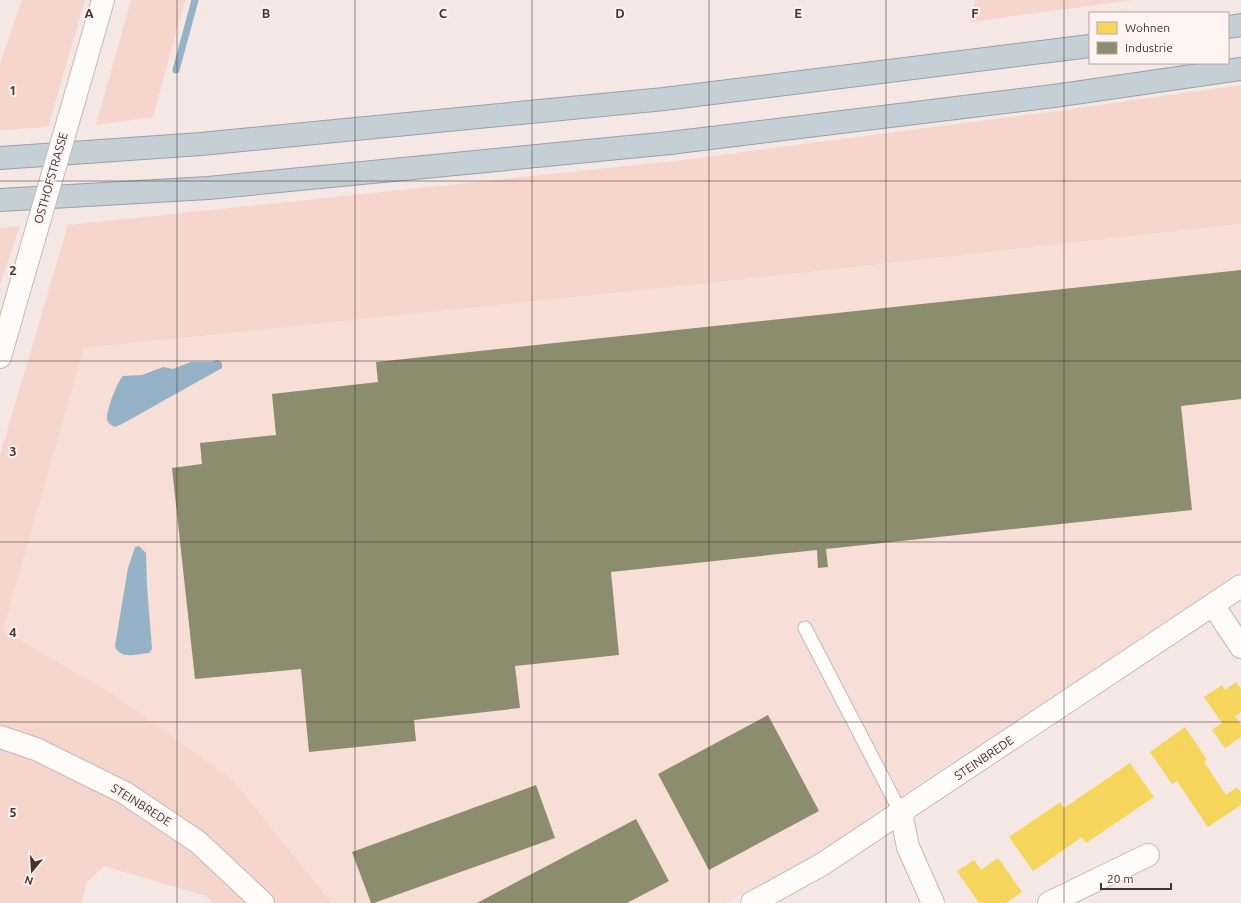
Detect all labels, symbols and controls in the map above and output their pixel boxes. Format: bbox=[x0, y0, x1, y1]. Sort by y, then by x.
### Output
text: A bbox=[84, 6, 94, 20]
text: B bbox=[262, 6, 271, 20]
text: C bbox=[439, 6, 448, 20]
text: D bbox=[615, 6, 625, 20]
text: E bbox=[794, 6, 802, 20]
text: F bbox=[971, 6, 979, 20]
legend bbox=[1089, 12, 1229, 64]
text: Wohnen bbox=[1125, 21, 1170, 34]
text: Industrie bbox=[1125, 41, 1173, 54]
text: 1 bbox=[9, 83, 17, 97]
street label: OSTHOFSTRASSE bbox=[31, 130, 70, 225]
text: 2 bbox=[9, 263, 17, 277]
text: 3 bbox=[9, 444, 17, 458]
text: 4 bbox=[9, 625, 17, 639]
street label: STEINBREDE bbox=[952, 733, 1016, 782]
street label: STEINBREDE bbox=[109, 781, 174, 828]
text: 5 bbox=[9, 805, 17, 819]
north arrow bbox=[12, 851, 52, 891]
scale bar bbox=[1101, 865, 1171, 891]
text: 20 m bbox=[1107, 872, 1134, 885]
text: N bbox=[23, 874, 35, 887]

